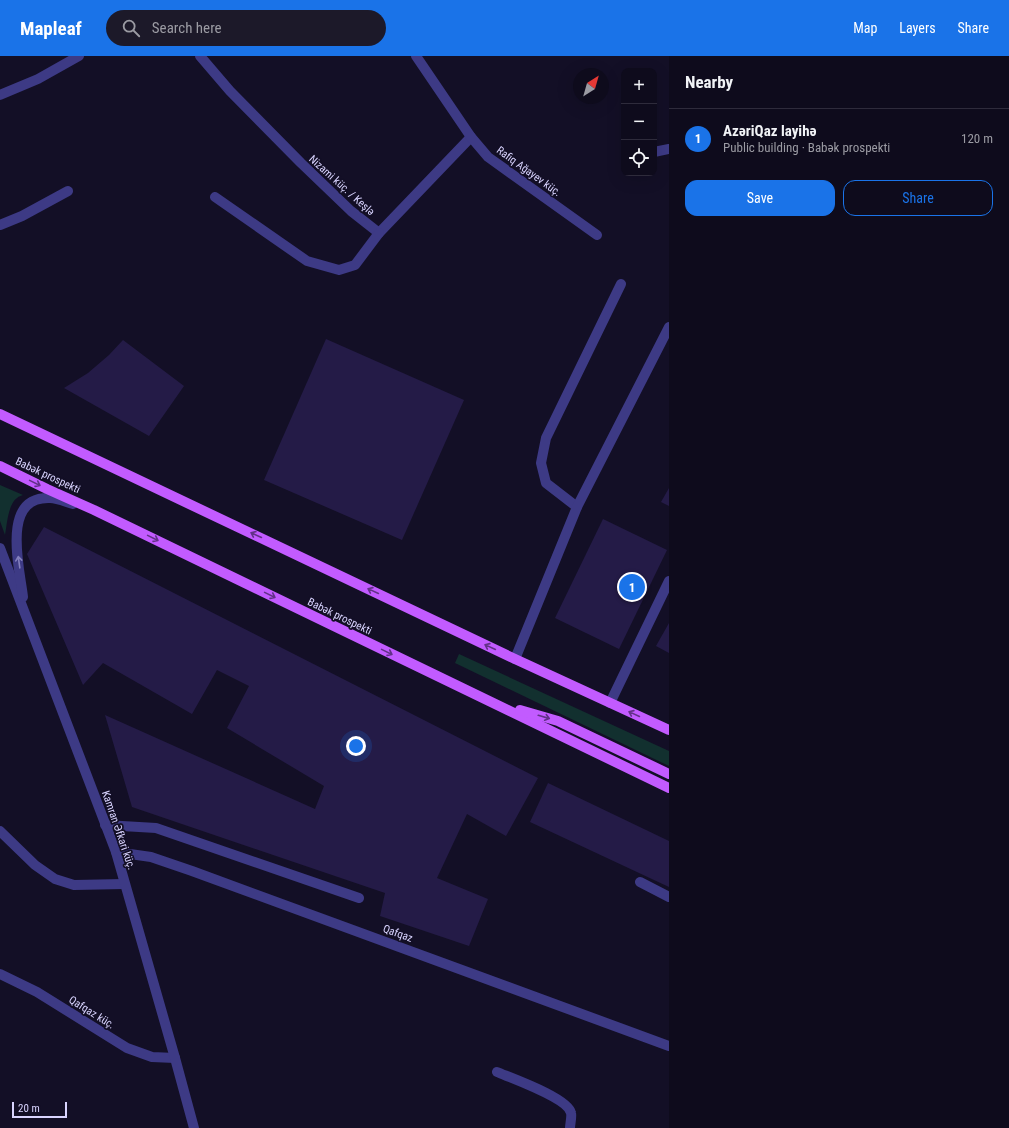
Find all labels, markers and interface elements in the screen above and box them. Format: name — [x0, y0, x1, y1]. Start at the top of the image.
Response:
search box — [106, 10, 386, 46]
text: Mapleaf — [20, 17, 82, 40]
icon: search — [120, 17, 142, 39]
text: Search here — [152, 19, 222, 37]
text: Map — [853, 20, 877, 36]
text: Layers — [899, 20, 936, 36]
text: Share — [958, 20, 989, 36]
north arrow — [573, 68, 609, 104]
map controls — [621, 68, 657, 176]
button: + — [621, 68, 657, 104]
text: Nearby — [685, 72, 733, 92]
button: − — [621, 104, 657, 140]
text: AzəriQaz layihə — [723, 122, 817, 140]
text: 1 — [695, 131, 701, 146]
text: 120 m — [961, 131, 993, 146]
button: locate — [621, 140, 657, 176]
text: Public building · Babək prospekti — [723, 140, 890, 155]
street label: Rafiq Ağayev küç. — [494, 144, 564, 199]
street label: Nizami küç. / Keşlə — [306, 152, 377, 218]
button: Save — [685, 180, 835, 216]
button: Share — [843, 180, 993, 216]
street label: Babək prospekti — [13, 455, 82, 496]
one-way arrow — [29, 480, 41, 487]
one-way arrow — [250, 531, 262, 539]
one-way arrow — [146, 535, 158, 542]
one-way arrow — [15, 556, 23, 569]
pin: 1 — [619, 572, 645, 602]
one-way arrow — [367, 587, 379, 594]
one-way arrow — [264, 592, 276, 599]
street label: Babək prospekti — [306, 595, 374, 638]
one-way arrow — [485, 643, 497, 650]
one-way arrow — [381, 649, 393, 656]
one-way arrow — [628, 710, 640, 717]
one-way arrow — [537, 714, 550, 721]
your location — [346, 736, 366, 756]
street label: Kamran Əfkari küç. — [99, 789, 138, 871]
street label: Qafqaz — [381, 922, 415, 945]
street label: Qafqaz küç. — [66, 993, 117, 1032]
scale bar — [12, 1100, 67, 1119]
text: 20 m — [18, 1102, 40, 1115]

